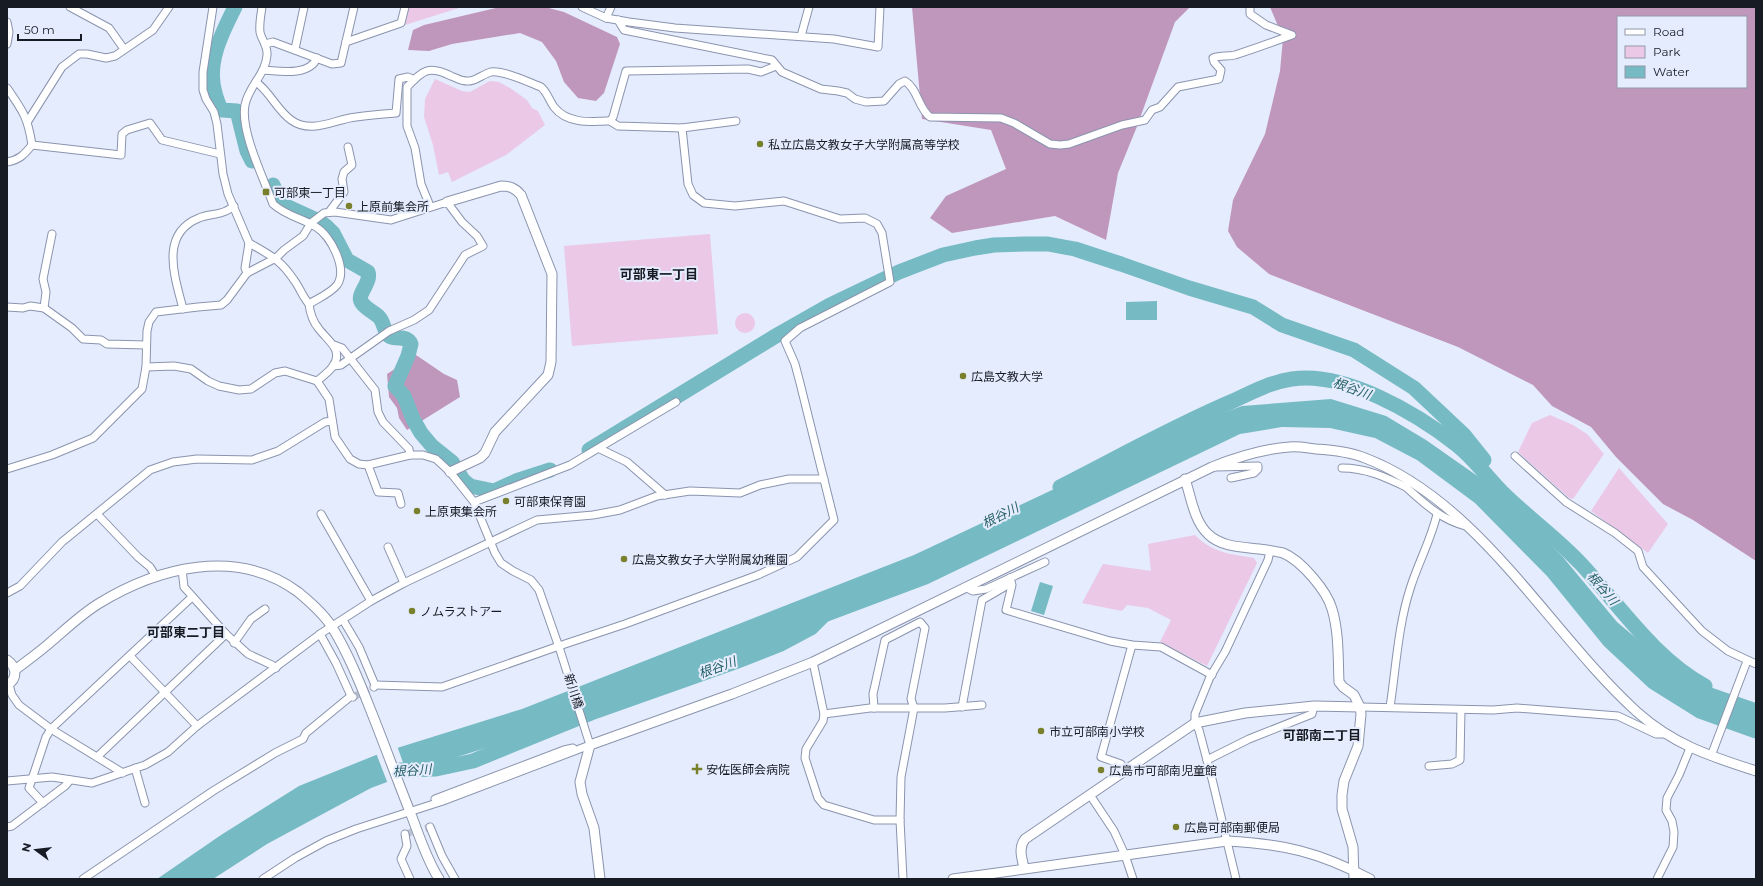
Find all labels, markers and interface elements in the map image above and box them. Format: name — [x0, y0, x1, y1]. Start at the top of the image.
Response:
scale bar — [18, 16, 81, 42]
legend — [1617, 16, 1747, 88]
text: 50 m — [24, 22, 55, 37]
text: Road — [1653, 24, 1684, 39]
text: Park — [1653, 44, 1681, 59]
text: Water — [1653, 64, 1690, 79]
place label: 私立広島文教女子大学附属高等学校 — [768, 137, 960, 152]
marker: 私立広島文教女子大学附属高等学校 — [755, 139, 765, 149]
place label: 可部東一丁目 — [274, 185, 346, 200]
marker: 可部東一丁目 — [261, 187, 271, 197]
place label: 上原前集会所 — [357, 199, 429, 214]
marker: 上原前集会所 — [344, 201, 354, 211]
district label: 可部東一丁目 — [620, 266, 698, 282]
place label: 広島文教大学 — [971, 369, 1043, 384]
marker: 広島文教大学 — [958, 371, 968, 381]
water label: 根谷川 — [1331, 374, 1375, 403]
place label: 可部東保育園 — [514, 494, 586, 509]
marker: 可部東保育園 — [501, 496, 511, 506]
water label: 根谷川 — [979, 498, 1023, 531]
place label: 上原東集会所 — [425, 504, 497, 519]
marker: 上原東集会所 — [412, 506, 422, 516]
place label: 広島文教女子大学附属幼稚園 — [632, 552, 788, 567]
marker: 広島文教女子大学附属幼稚園 — [619, 554, 629, 564]
water label: 根谷川 — [1584, 568, 1623, 609]
place label: ノムラストアー — [420, 604, 502, 619]
marker: ノムラストアー — [407, 606, 417, 616]
district label: 可部東二丁目 — [147, 624, 225, 640]
water label: 根谷川 — [696, 652, 740, 681]
street label: 新川橋 — [561, 672, 587, 710]
place label: 市立可部南小学校 — [1049, 724, 1145, 739]
marker: 市立可部南小学校 — [1036, 726, 1046, 736]
district label: 可部南二丁目 — [1283, 727, 1361, 743]
water label: 根谷川 — [392, 761, 434, 779]
place label: 安佐医師会病院 — [706, 762, 790, 777]
marker: 安佐医師会病院 — [691, 763, 703, 775]
place label: 広島市可部南児童館 — [1109, 763, 1217, 778]
marker: 広島市可部南児童館 — [1096, 765, 1106, 775]
place label: 広島可部南郵便局 — [1184, 820, 1280, 835]
marker: 広島可部南郵便局 — [1171, 822, 1181, 832]
north arrow — [16, 830, 56, 870]
text: N — [18, 841, 34, 854]

